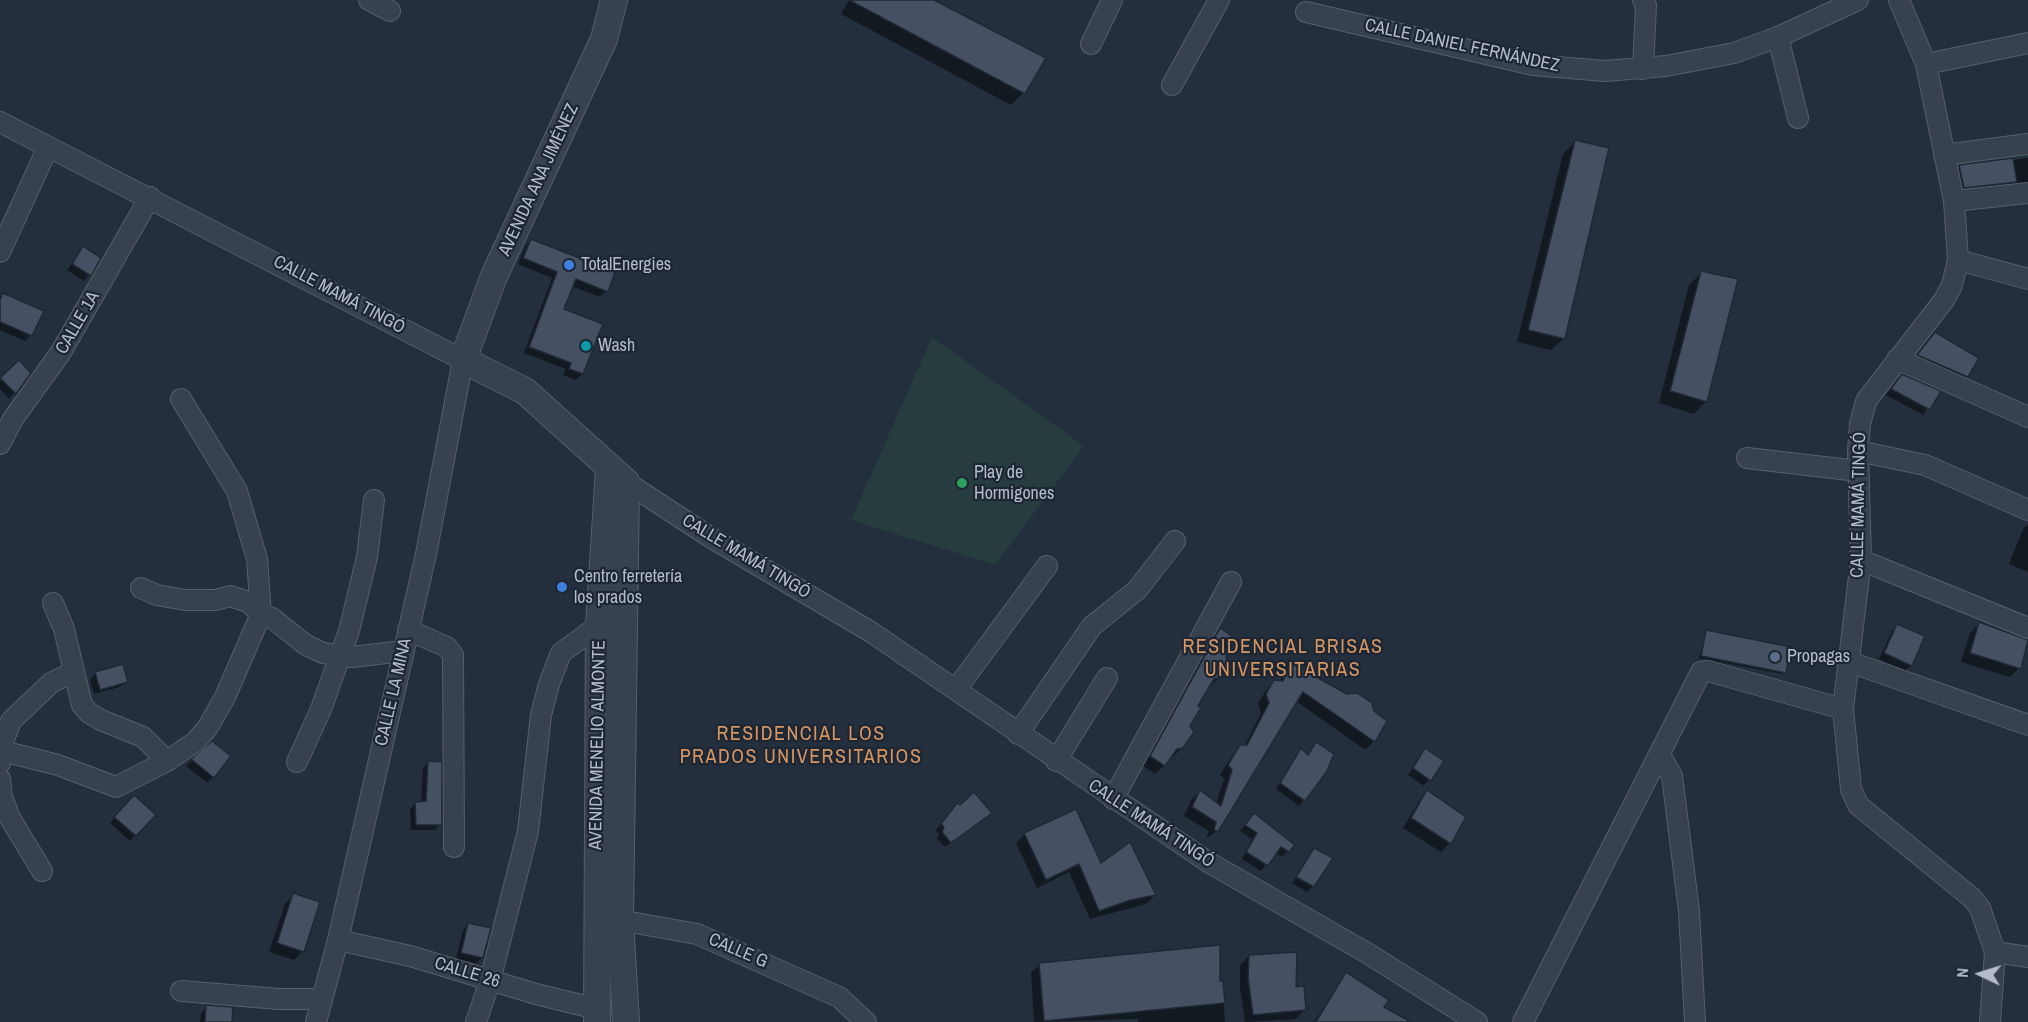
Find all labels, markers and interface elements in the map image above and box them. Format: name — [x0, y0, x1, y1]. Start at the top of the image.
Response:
street label: CALLE DANIEL FERNÁNDEZ — [1363, 15, 1561, 77]
street label: AVENIDA ANA JIMÉNEZ — [494, 100, 584, 260]
street label: CALLE MAMÁ TINGÓ — [269, 251, 409, 339]
place label: TotalEnergies — [581, 254, 671, 276]
marker: TotalEnergies — [562, 258, 576, 272]
street label: CALLE 1A — [51, 288, 105, 358]
place label: Wash — [598, 335, 635, 357]
marker: Wash — [579, 339, 593, 353]
street label: CALLE MAMÁ TINGÓ — [1847, 432, 1871, 578]
place label: Play de Hormigones — [974, 462, 1054, 504]
marker: Play de Hormigones — [955, 476, 969, 490]
street label: CALLE MAMÁ TINGÓ — [678, 510, 814, 604]
place label: Centro ferretería los prados — [574, 566, 682, 608]
marker: Centro ferretería los prados — [555, 580, 569, 594]
street label: CALLE LA MINA — [371, 636, 417, 748]
district label: RESIDENCIAL BRISAS UNIVERSITARIAS — [1182, 636, 1384, 683]
street label: AVENIDA MENELIO ALMONTE — [585, 640, 611, 850]
place label: Propagas — [1787, 646, 1850, 668]
marker: Propagas — [1768, 650, 1782, 664]
district label: RESIDENCIAL LOS PRADOS UNIVERSITARIOS — [680, 723, 922, 770]
street label: CALLE MAMÁ TINGÓ — [1084, 775, 1218, 873]
street label: CALLE G — [705, 929, 771, 973]
north arrow — [1950, 944, 2010, 1004]
street label: CALLE 26 — [432, 953, 502, 993]
text: N — [1951, 967, 1973, 978]

